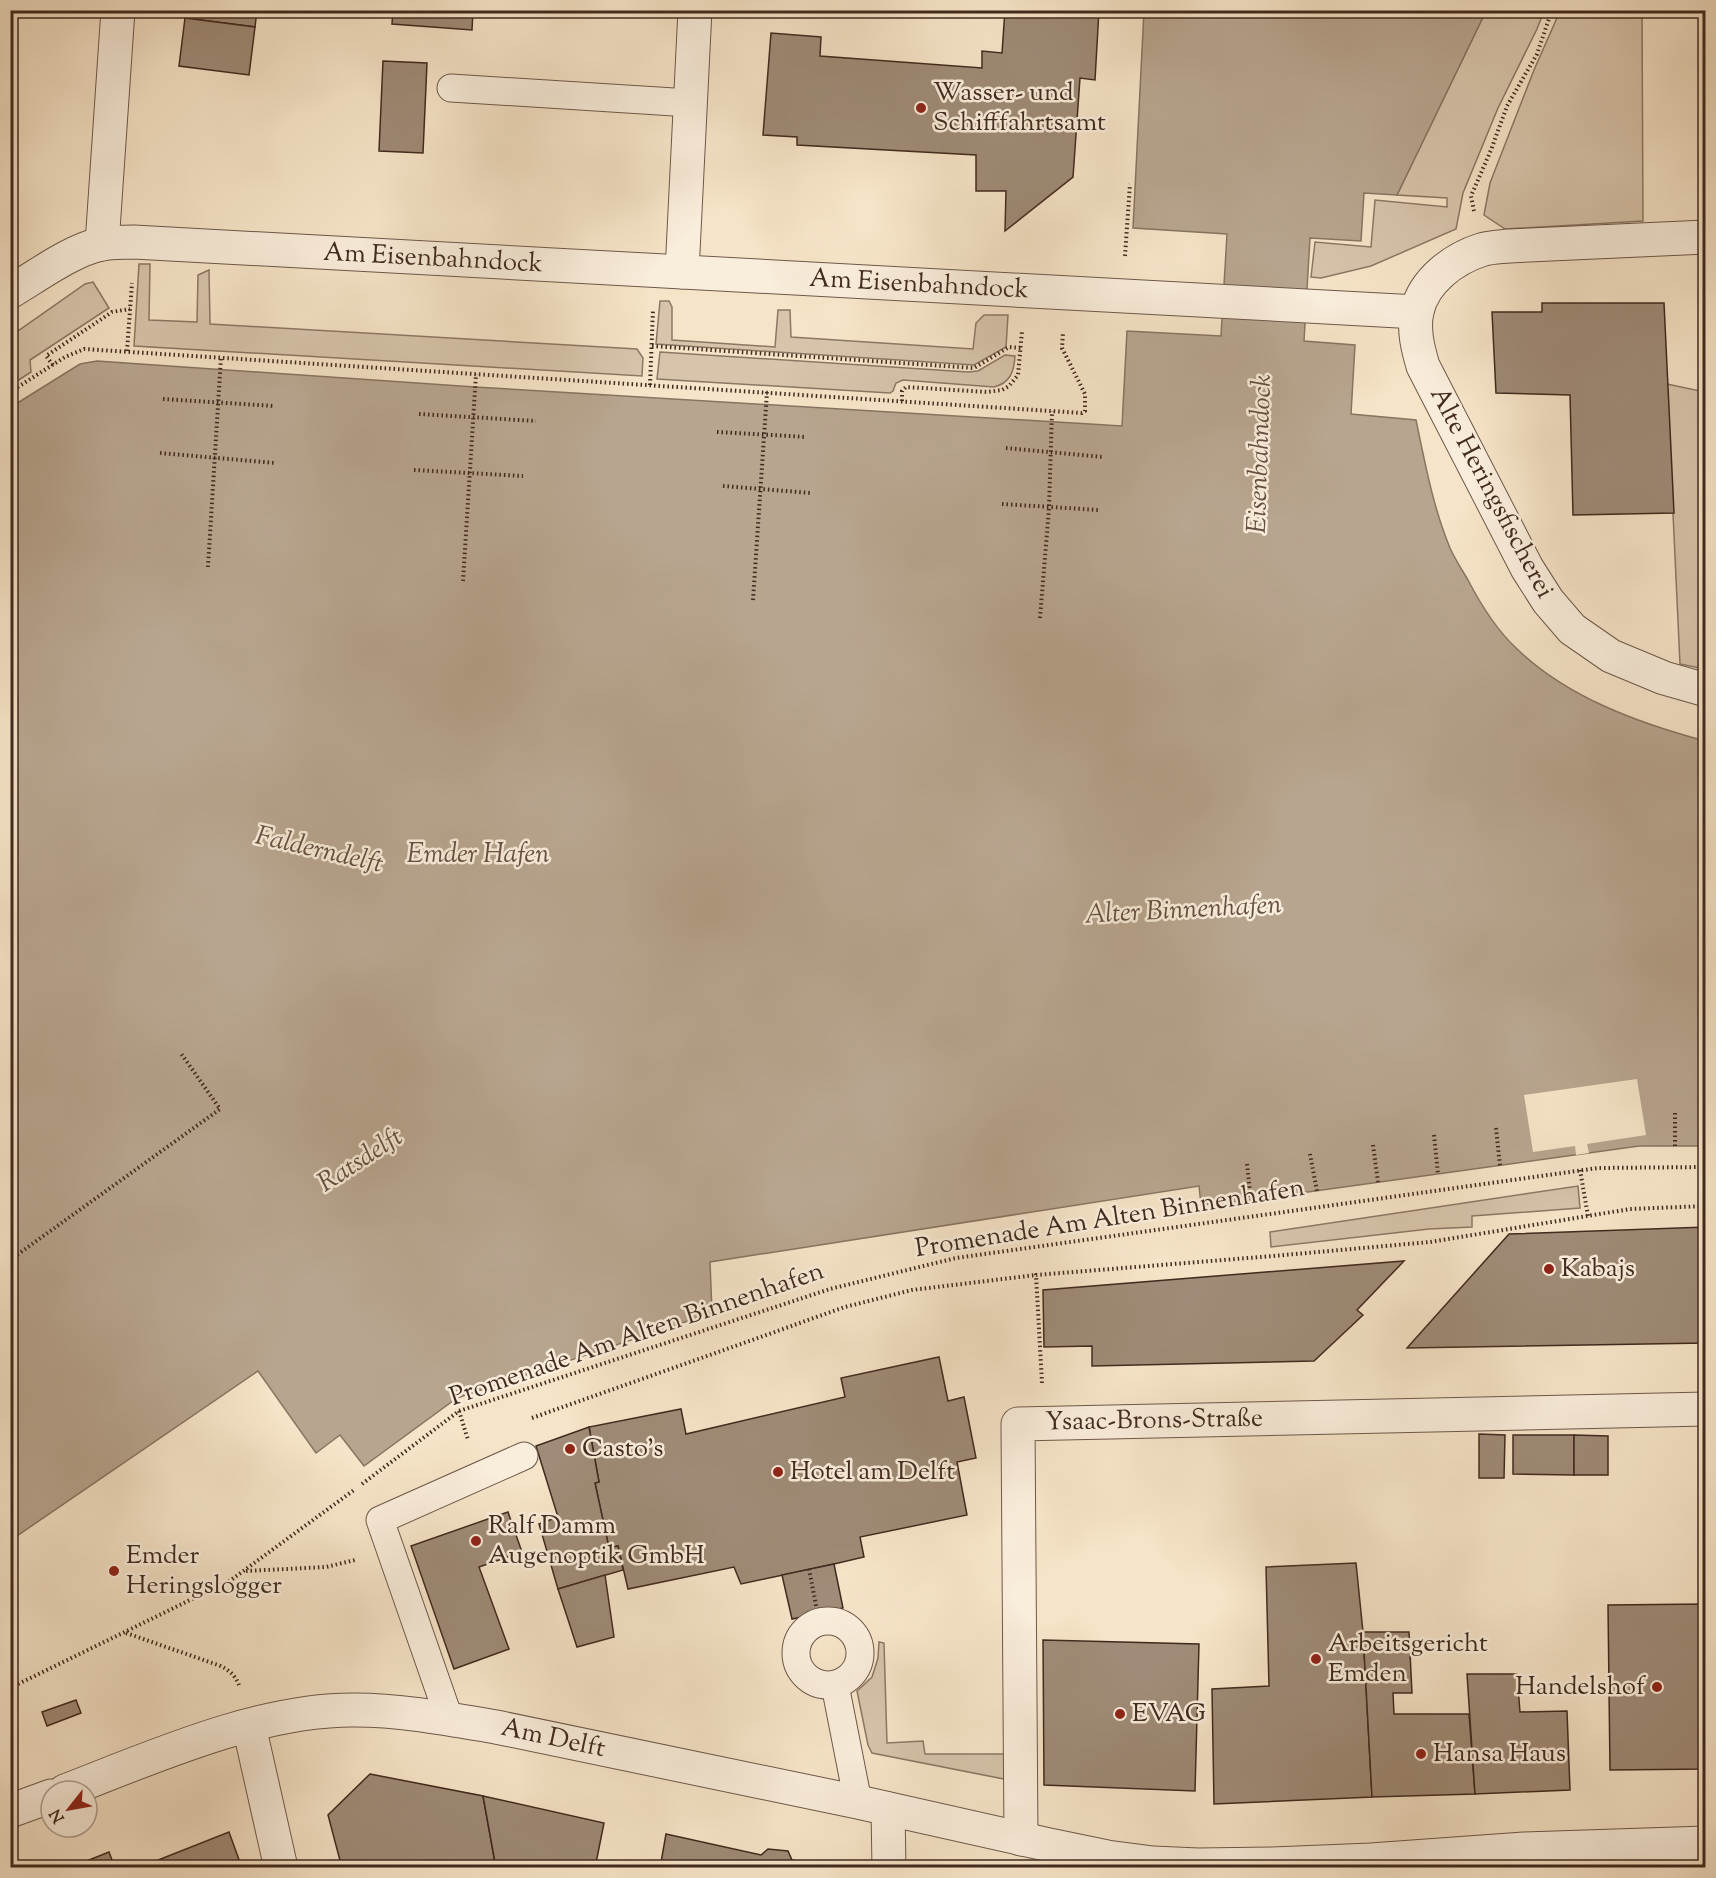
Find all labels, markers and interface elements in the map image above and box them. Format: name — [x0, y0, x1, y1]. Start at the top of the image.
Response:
place label: Wasser- und Schifffahrtsamt — [933, 75, 1106, 142]
marker: Wasser- und Schifffahrtsamt — [914, 101, 928, 115]
street label: Am Eisenbahndock — [322, 235, 544, 283]
street label: Am Eisenbahndock — [808, 261, 1030, 309]
water label: Eisenbahndock — [1239, 374, 1283, 534]
street label: Alte Heringsfischerei — [1420, 381, 1562, 605]
water label: Falderndelft — [251, 817, 387, 885]
water label: Emder Hafen — [407, 836, 549, 875]
water label: Alter Binnenhafen — [1083, 886, 1283, 936]
water label: Ratsdelft — [311, 1119, 411, 1203]
street label: Promenade Am Alten Binnenhafen — [913, 1170, 1307, 1268]
place label: Kabajs — [1561, 1251, 1635, 1288]
street label: Promenade Am Alten Binnenhafen — [445, 1253, 829, 1417]
marker: Kabajs — [1542, 1262, 1556, 1276]
street label: Ysaac-Brons-Straße — [1045, 1401, 1263, 1441]
place label: Casto's — [582, 1431, 663, 1468]
marker: Casto's — [563, 1442, 577, 1456]
place label: Hotel am Delft — [790, 1454, 955, 1491]
marker: Hotel am Delft — [771, 1465, 785, 1479]
place label: Ralf Damm Augenoptik GmbH — [488, 1508, 705, 1575]
marker: Ralf Damm Augenoptik GmbH — [469, 1534, 483, 1548]
place label: Emder Heringslogger — [126, 1538, 282, 1605]
marker: Emder Heringslogger — [107, 1564, 121, 1578]
place label: Arbeitsgericht Emden — [1328, 1626, 1488, 1693]
marker: Arbeitsgericht Emden — [1309, 1652, 1323, 1666]
place label: Handelshof — [1515, 1669, 1646, 1706]
marker: Handelshof — [1650, 1680, 1664, 1694]
place label: EVAG — [1132, 1696, 1206, 1733]
marker: EVAG — [1113, 1707, 1127, 1721]
street label: Am Delft — [497, 1710, 609, 1768]
place label: Hansa Haus — [1433, 1736, 1566, 1773]
marker: Hansa Haus — [1414, 1747, 1428, 1761]
north arrow — [39, 1779, 99, 1839]
text: N — [45, 1804, 71, 1827]

